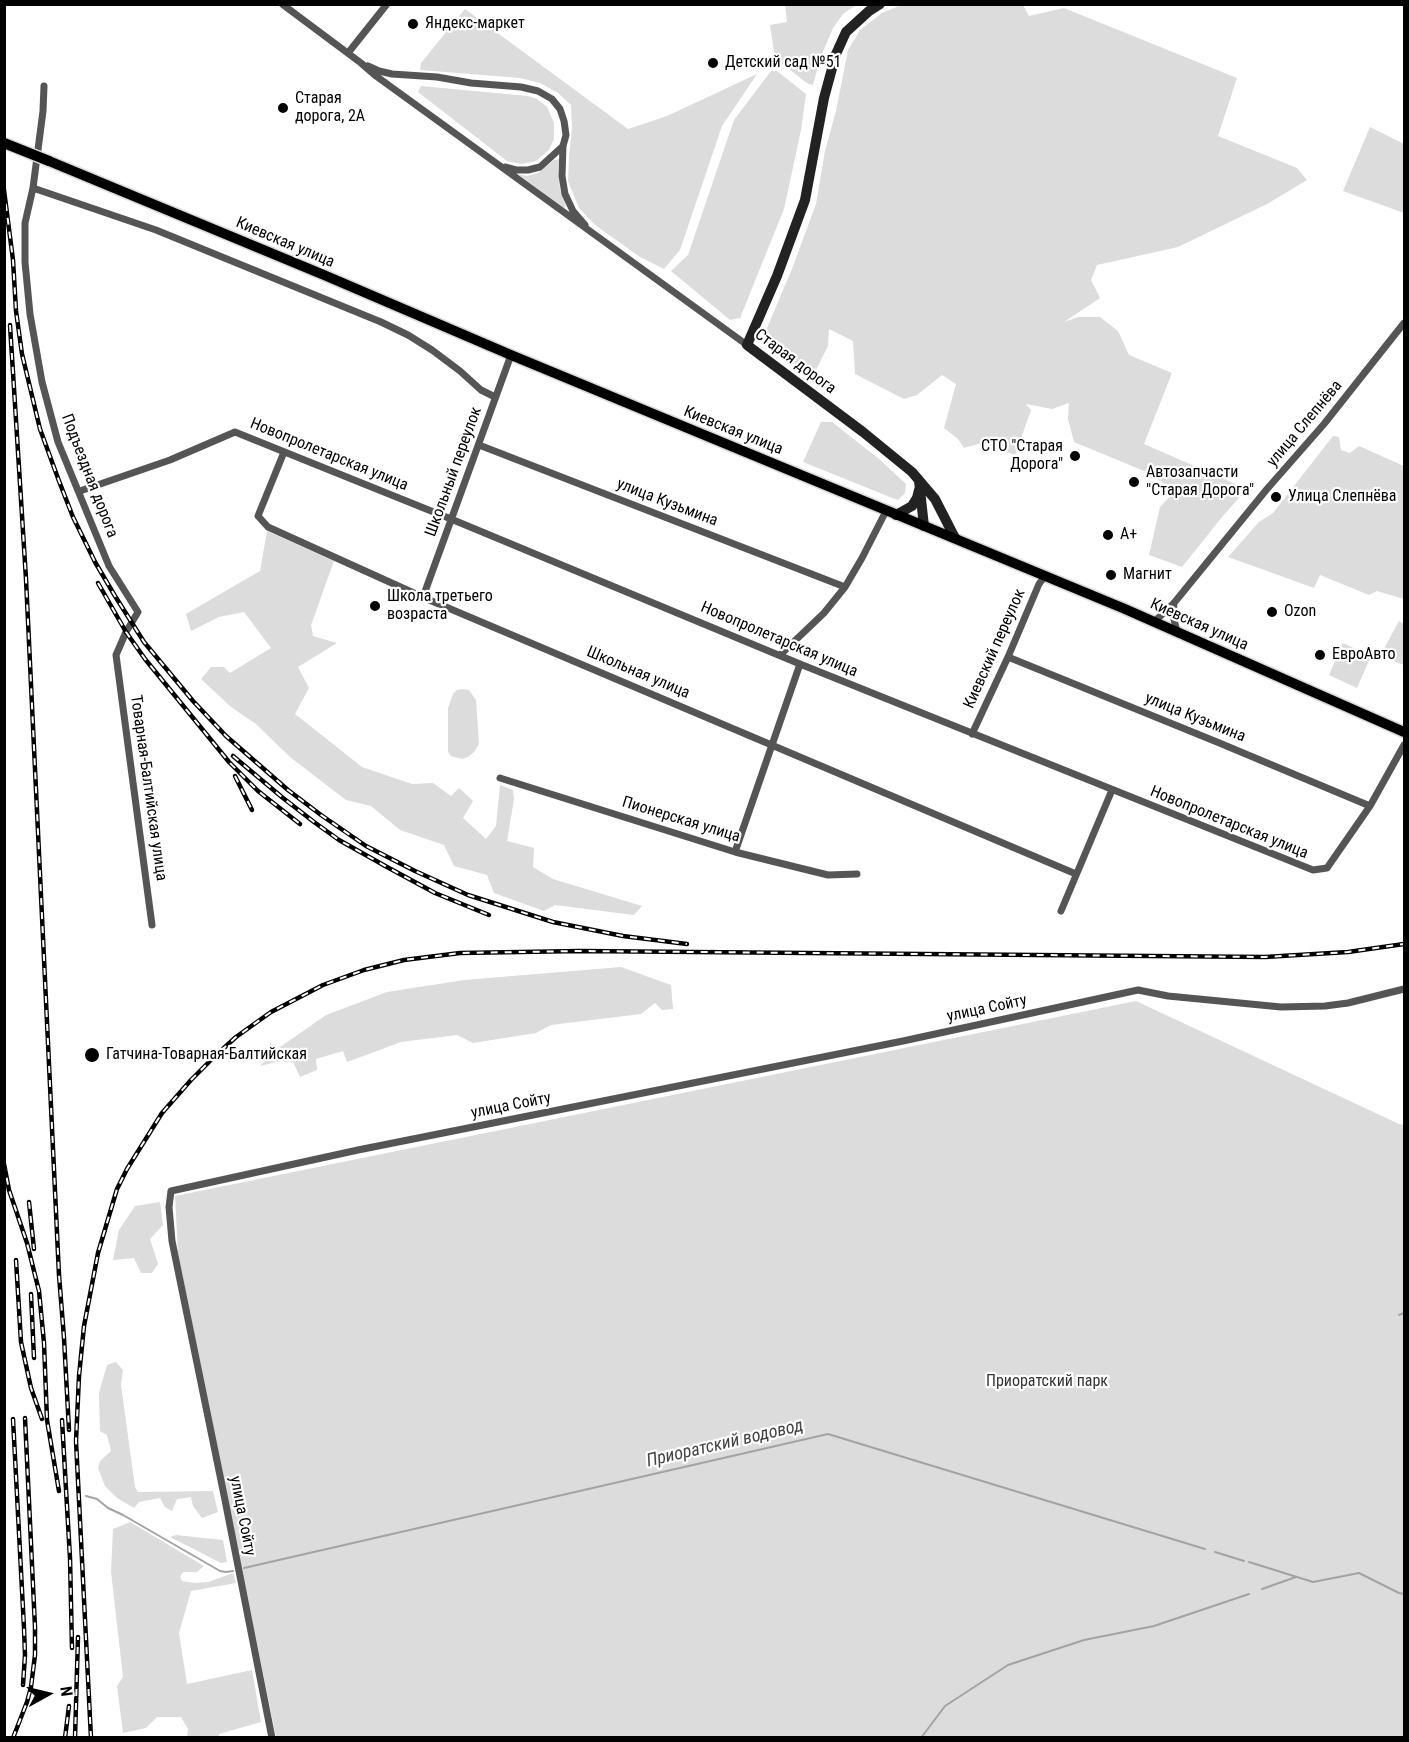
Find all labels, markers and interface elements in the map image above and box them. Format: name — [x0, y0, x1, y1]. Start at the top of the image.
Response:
place label: Яндекс-маркет — [425, 14, 525, 34]
marker: Яндекс-маркет — [406, 17, 420, 31]
place label: Детский сад №51 — [725, 53, 841, 73]
marker: Детский сад №51 — [706, 56, 720, 70]
place label: Старая дорога, 2А — [295, 89, 365, 127]
marker: Старая дорога, 2А — [276, 101, 290, 115]
street label: Киевская улица — [233, 214, 337, 272]
street label: Старая дорога — [751, 325, 839, 399]
street label: улица Слепнёва — [1263, 377, 1347, 471]
street label: Киевская улица — [681, 402, 785, 460]
street label: Школьный переулок — [422, 405, 486, 539]
street label: Подъездная дорога — [57, 411, 121, 541]
street label: Новопролетарская улица — [247, 415, 411, 495]
place label: СТО "Старая Дорога" — [981, 437, 1063, 475]
marker: СТО "Старая Дорога" — [1068, 449, 1082, 463]
place label: Автозапчасти "Старая Дорога" — [1146, 463, 1254, 501]
street label: улица Кузьмина — [614, 475, 720, 531]
marker: Автозапчасти "Старая Дорога" — [1127, 475, 1141, 489]
place label: Улица Слепнёва — [1288, 487, 1397, 507]
marker: Улица Слепнёва — [1269, 490, 1283, 504]
place label: А+ — [1120, 525, 1137, 545]
marker: А+ — [1101, 528, 1115, 542]
place label: Магнит — [1123, 565, 1172, 585]
marker: Магнит — [1104, 568, 1118, 582]
street label: Киевский переулок — [960, 586, 1030, 712]
place label: Школа третьего возраста — [387, 587, 493, 625]
street label: Киевская улица — [1147, 595, 1251, 655]
street label: Новопролетарская улица — [698, 598, 860, 682]
marker: Школа третьего возраста — [368, 599, 382, 613]
place label: Ozon — [1284, 602, 1316, 622]
marker: Ozon — [1265, 605, 1279, 619]
street label: Школьная улица — [584, 643, 692, 703]
place label: ЕвроАвто — [1332, 645, 1396, 665]
marker: ЕвроАвто — [1313, 648, 1327, 662]
street label: улица Кузьмина — [1142, 689, 1248, 747]
street label: Товарная-Балтийская улица — [125, 694, 171, 882]
street label: Новопролетарская улица — [1147, 783, 1311, 863]
street label: Пионерская улица — [620, 793, 742, 847]
street label: улица Сойту — [945, 991, 1029, 1027]
place label: Гатчина-Товарная-Балтийская — [106, 1045, 307, 1065]
marker: Гатчина-Товарная-Балтийская — [83, 1046, 101, 1064]
street label: улица Сойту — [469, 1089, 553, 1123]
park label: Приоратский парк — [986, 1372, 1108, 1392]
water label: Приоратский водовод — [644, 1415, 806, 1473]
street label: улица Сойту — [225, 1474, 259, 1558]
north arrow — [18, 1664, 78, 1724]
text: N — [56, 1685, 76, 1698]

